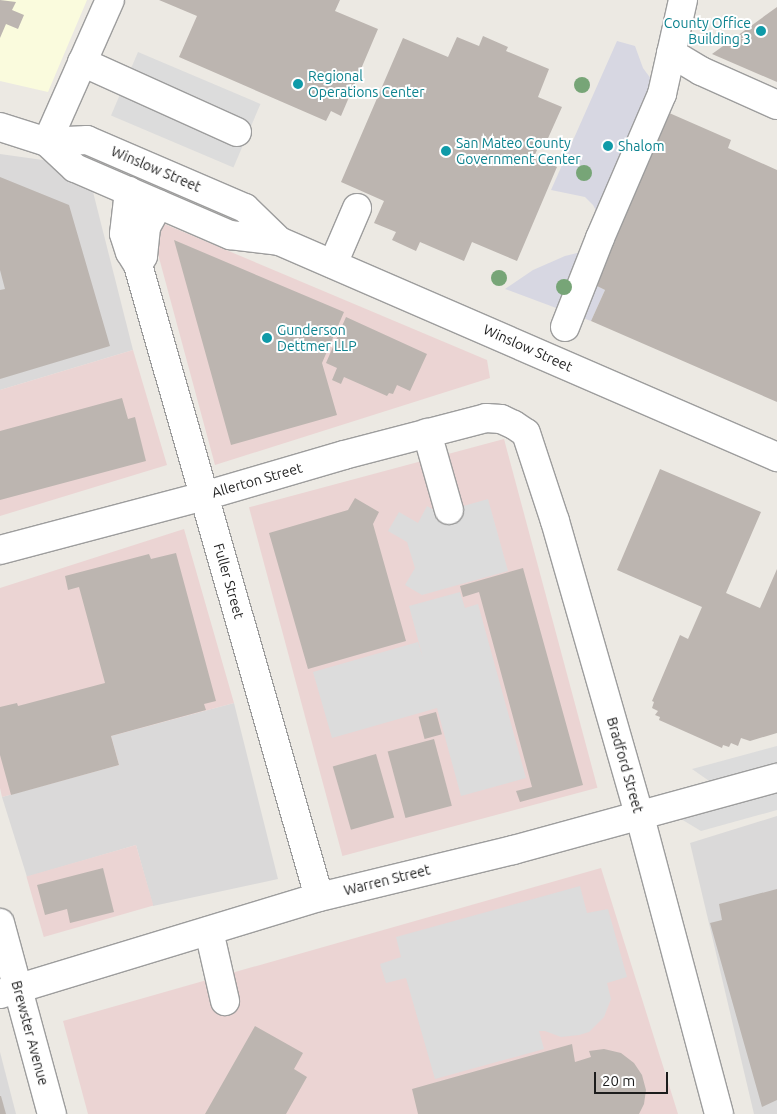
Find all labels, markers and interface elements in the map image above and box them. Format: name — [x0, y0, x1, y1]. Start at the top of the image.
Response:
place label: County Office Building 3 — [664, 15, 751, 48]
marker: County Office Building 3 — [755, 25, 767, 37]
place label: Regional Operations Center — [308, 68, 424, 100]
marker: Regional Operations Center — [292, 78, 304, 90]
place label: San Mateo County Government Center — [456, 135, 581, 168]
place label: Shalom — [618, 138, 664, 154]
marker: Shalom — [602, 140, 614, 152]
street label: Winslow Street — [109, 143, 203, 195]
marker: San Mateo County Government Center — [440, 145, 452, 157]
street label: Winslow Street — [481, 321, 575, 375]
place label: Gunderson Dettmer LLP — [277, 322, 357, 354]
marker: Gunderson Dettmer LLP — [261, 332, 273, 344]
street label: Allerton Street — [210, 459, 304, 501]
street label: Fuller Street — [210, 541, 248, 621]
street label: Bradford Street — [603, 715, 647, 815]
street label: Warren Street — [342, 861, 432, 899]
street label: Brewster Avenue — [8, 979, 52, 1087]
scale bar — [597, 1062, 671, 1094]
text: 20 m — [602, 1072, 635, 1089]

